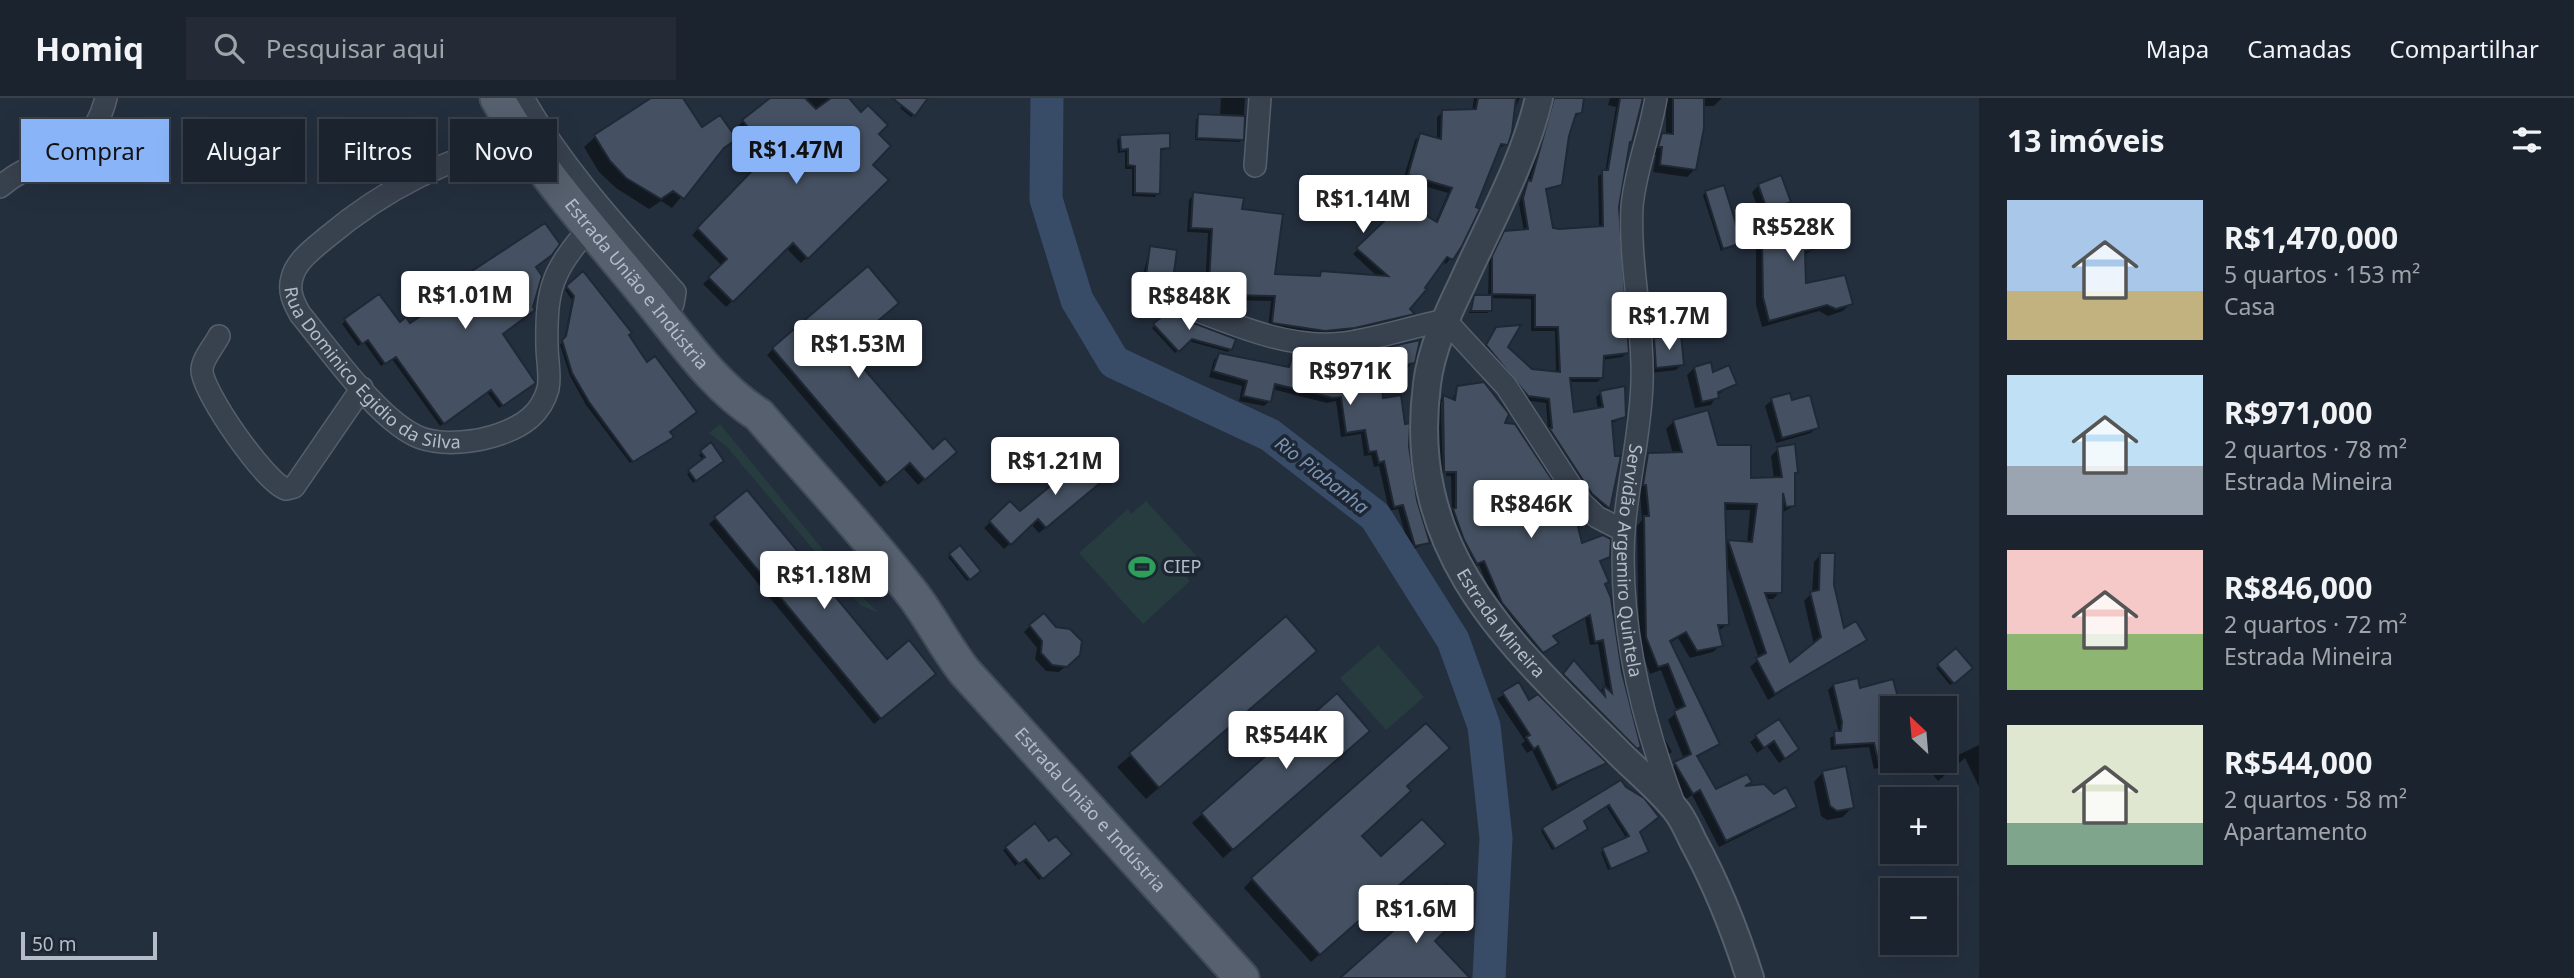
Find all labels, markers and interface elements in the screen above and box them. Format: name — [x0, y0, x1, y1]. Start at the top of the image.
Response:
search box — [186, 17, 676, 80]
text: Homiq — [35, 26, 144, 71]
icon: search — [210, 29, 248, 67]
text: Pesquisar aqui — [266, 30, 445, 66]
text: Mapa — [2146, 32, 2209, 65]
text: Camadas — [2247, 32, 2351, 65]
text: Compartilhar — [2389, 32, 2539, 65]
chip: Comprar — [21, 119, 169, 182]
chip: Alugar — [183, 119, 305, 182]
chip: Filtros — [319, 119, 436, 182]
chip: Novo — [450, 119, 557, 182]
text: 13 imóveis — [2007, 120, 2165, 161]
icon: filters — [2508, 121, 2546, 159]
pin: R$1.47M — [731, 126, 861, 186]
text: R$1.47M — [748, 133, 844, 165]
pin: R$1.14M — [1298, 176, 1428, 235]
text: R$1.14M — [1315, 182, 1411, 214]
street label: Estrada União e Indústria — [560, 193, 714, 374]
pin: R$528K — [1736, 204, 1850, 263]
text: R$528K — [1752, 210, 1834, 242]
text: R$1,470,000 — [2224, 217, 2398, 258]
icon: home — [2063, 228, 2147, 312]
text: 5 quartos · 153 m² — [2224, 258, 2420, 290]
pin: R$1.01M — [400, 272, 530, 331]
pin: R$848K — [1132, 272, 1246, 332]
text: R$1.01M — [417, 278, 513, 310]
text: R$848K — [1148, 279, 1230, 311]
street label: Rua Dominico Egidio da Silva — [279, 285, 461, 453]
text: Casa — [2224, 290, 2275, 322]
pin: R$1.7M — [1612, 292, 1726, 352]
text: R$1.7M — [1628, 299, 1710, 331]
pin: R$1.53M — [793, 320, 923, 380]
text: R$1.53M — [810, 327, 906, 359]
pin: R$971K — [1293, 348, 1407, 407]
text: R$971K — [1309, 354, 1391, 386]
text: R$971,000 — [2224, 392, 2372, 433]
icon: home — [2063, 403, 2147, 487]
water label: Rio Piabanha — [1270, 430, 1374, 520]
text: 2 quartos · 78 m² — [2224, 433, 2407, 465]
pin: R$1.21M — [990, 438, 1120, 497]
street label: Servidão Argemiro Quintela — [1612, 442, 1649, 679]
text: R$1.21M — [1007, 444, 1103, 476]
text: Estrada Mineira — [2224, 465, 2393, 497]
pin: R$846K — [1474, 480, 1588, 540]
text: R$846K — [1490, 487, 1572, 519]
pin: R$1.18M — [759, 552, 889, 611]
sports icon: CIEP — [1127, 552, 1157, 582]
place label: CIEP — [1163, 554, 1201, 578]
text: R$1.18M — [776, 558, 872, 590]
street label: Estrada Mineira — [1452, 564, 1551, 682]
text: R$846,000 — [2224, 567, 2372, 608]
icon: home — [2063, 578, 2147, 662]
text: 2 quartos · 72 m² — [2224, 608, 2407, 640]
text: Estrada Mineira — [2224, 640, 2393, 672]
north arrow — [1880, 696, 1956, 774]
map controls — [1880, 696, 1957, 955]
pin: R$544K — [1229, 712, 1343, 771]
text: R$544K — [1245, 718, 1327, 750]
street label: Estrada União e Indústria — [1010, 722, 1172, 897]
text: R$544,000 — [2224, 742, 2372, 783]
icon: home — [2063, 753, 2147, 837]
text: 2 quartos · 58 m² — [2224, 783, 2407, 815]
button: + — [1880, 787, 1957, 864]
text: Apartamento — [2224, 815, 2367, 847]
button: − — [1880, 878, 1957, 955]
pin: R$1.6M — [1359, 886, 1473, 945]
text: R$1.6M — [1375, 892, 1457, 924]
scale bar — [21, 929, 158, 961]
text: 50 m — [32, 931, 76, 957]

